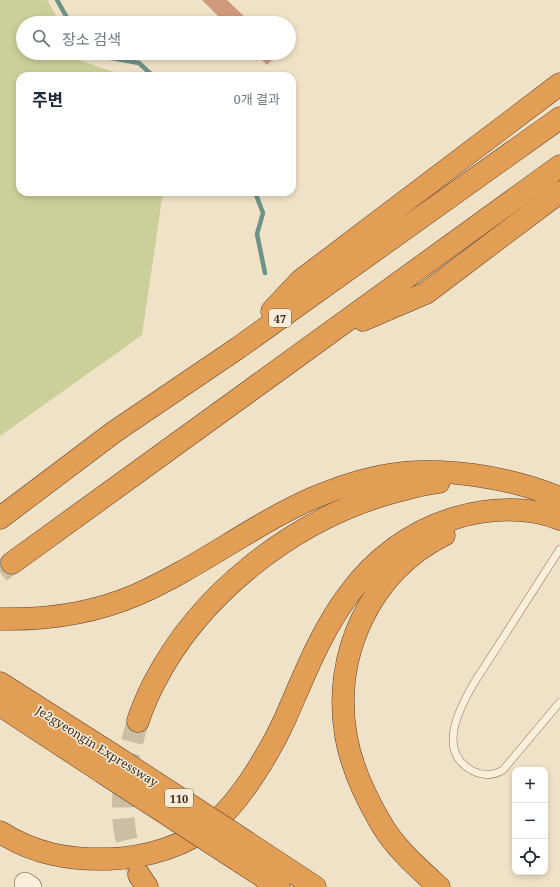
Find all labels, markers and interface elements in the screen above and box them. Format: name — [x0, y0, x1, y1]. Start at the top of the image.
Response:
search box — [16, 16, 296, 60]
icon: search — [30, 27, 52, 49]
text: 장소 검색 — [62, 29, 121, 49]
text: 주변 — [32, 88, 63, 111]
text: 0개 결과 — [233, 90, 280, 108]
road number: 47 — [269, 309, 291, 327]
street label: Je2gyeongin Expressway — [32, 701, 162, 791]
map controls — [512, 767, 548, 875]
button: + — [512, 767, 548, 803]
road number: 110 — [165, 789, 193, 807]
button: − — [512, 803, 548, 839]
button: locate — [512, 839, 548, 875]

